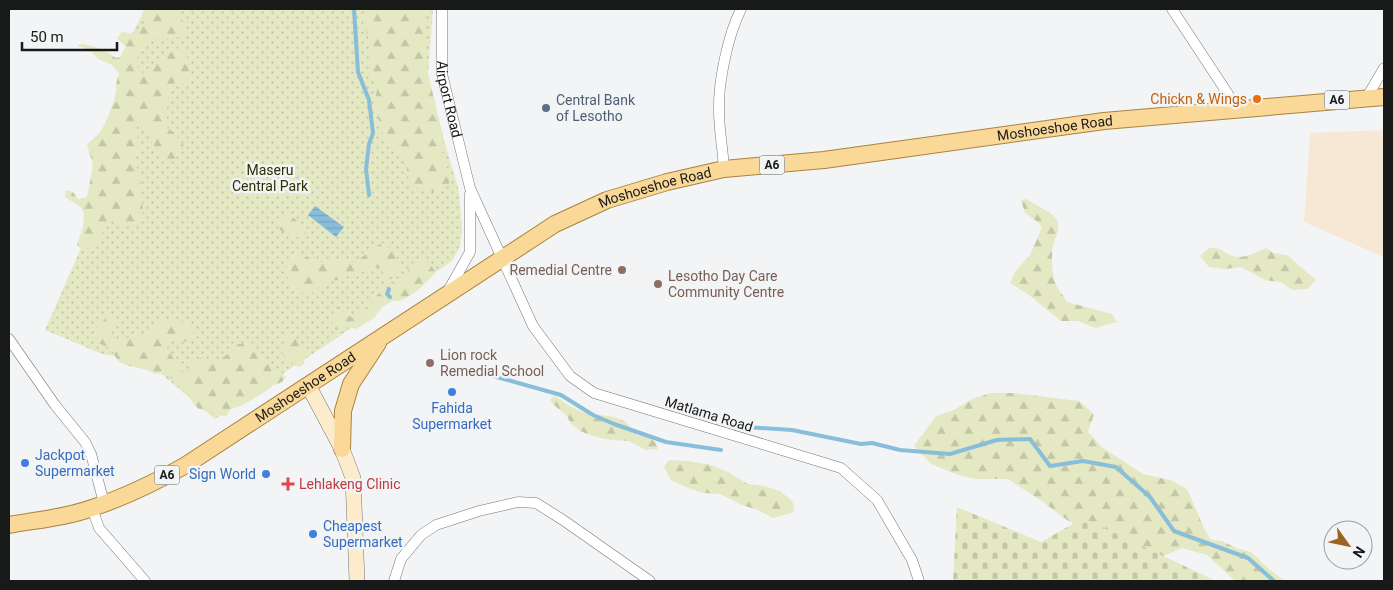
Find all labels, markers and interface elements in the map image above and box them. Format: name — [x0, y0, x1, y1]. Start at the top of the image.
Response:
scale bar — [22, 20, 118, 52]
text: 50 m — [30, 28, 64, 46]
street label: Airport Road — [434, 61, 465, 139]
road number: A6 — [1324, 90, 1350, 110]
place label: Chickn & Wings — [1150, 91, 1247, 107]
place label: Central Bank of Lesotho — [556, 92, 636, 124]
marker: Chickn & Wings — [1251, 93, 1263, 105]
marker: Central Bank of Lesotho — [540, 102, 552, 114]
street label: Moshoeshoe Road — [996, 112, 1113, 144]
road number: A6 — [760, 156, 784, 174]
park label: Maseru Central Park — [232, 162, 309, 194]
street label: Moshoeshoe Road — [596, 164, 713, 211]
place label: Remedial Centre — [510, 262, 612, 278]
marker: Remedial Centre — [616, 264, 628, 276]
place label: Lesotho Day Care Community Centre — [668, 268, 784, 300]
marker: Lesotho Day Care Community Centre — [652, 278, 664, 290]
place label: Lion rock Remedial School — [440, 347, 544, 379]
street label: Moshoeshoe Road — [252, 348, 359, 426]
marker: Lion rock Remedial School — [424, 357, 436, 369]
marker: Fahida Supermarket — [446, 386, 458, 398]
street label: Matlama Road — [663, 393, 755, 435]
place label: Fahida Supermarket — [412, 400, 492, 432]
place label: Jackpot Supermarket — [35, 447, 115, 479]
marker: Jackpot Supermarket — [19, 457, 31, 469]
road number: A6 — [154, 466, 180, 484]
place label: Sign World — [189, 466, 256, 482]
marker: Sign World — [260, 468, 272, 480]
place label: Lehlakeng Clinic — [299, 476, 401, 492]
marker: Lehlakeng Clinic — [281, 477, 295, 491]
place label: Cheapest Supermarket — [323, 518, 403, 550]
north arrow — [1323, 520, 1373, 570]
marker: Cheapest Supermarket — [307, 528, 319, 540]
text: N — [1349, 544, 1368, 561]

